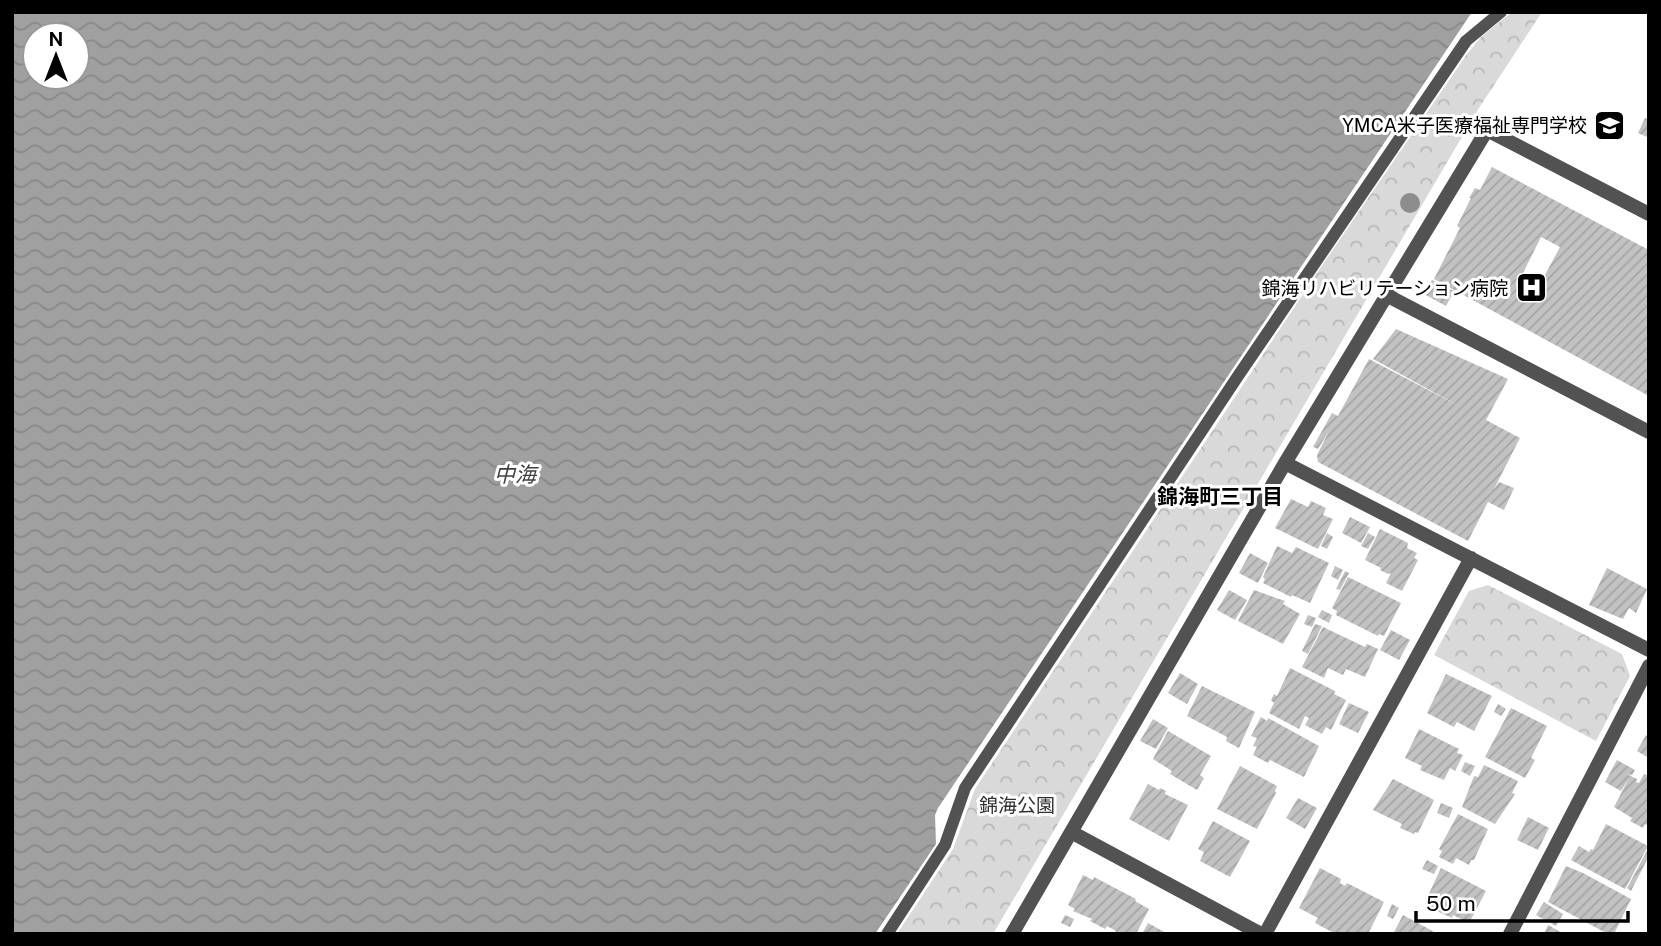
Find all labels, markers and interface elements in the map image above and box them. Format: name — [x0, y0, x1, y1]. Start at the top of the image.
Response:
north arrow — [21, 21, 91, 91]
text: N — [49, 28, 63, 50]
school or university icon: YMCA米子医療福祉専門学校 — [1593, 108, 1627, 142]
place label: YMCA米子医療福祉専門学校 — [1342, 114, 1587, 136]
hospital icon: 錦海リハビリテーション病院 — [1514, 271, 1548, 305]
place label: 錦海リハビリテーション病院 — [1261, 277, 1508, 299]
water label: 中海 — [494, 462, 539, 487]
district label: 錦海町三丁目 — [1157, 484, 1283, 509]
park label: 錦海公園 — [979, 794, 1055, 816]
scale bar — [1416, 880, 1628, 924]
text: 50 m — [1426, 891, 1476, 916]

